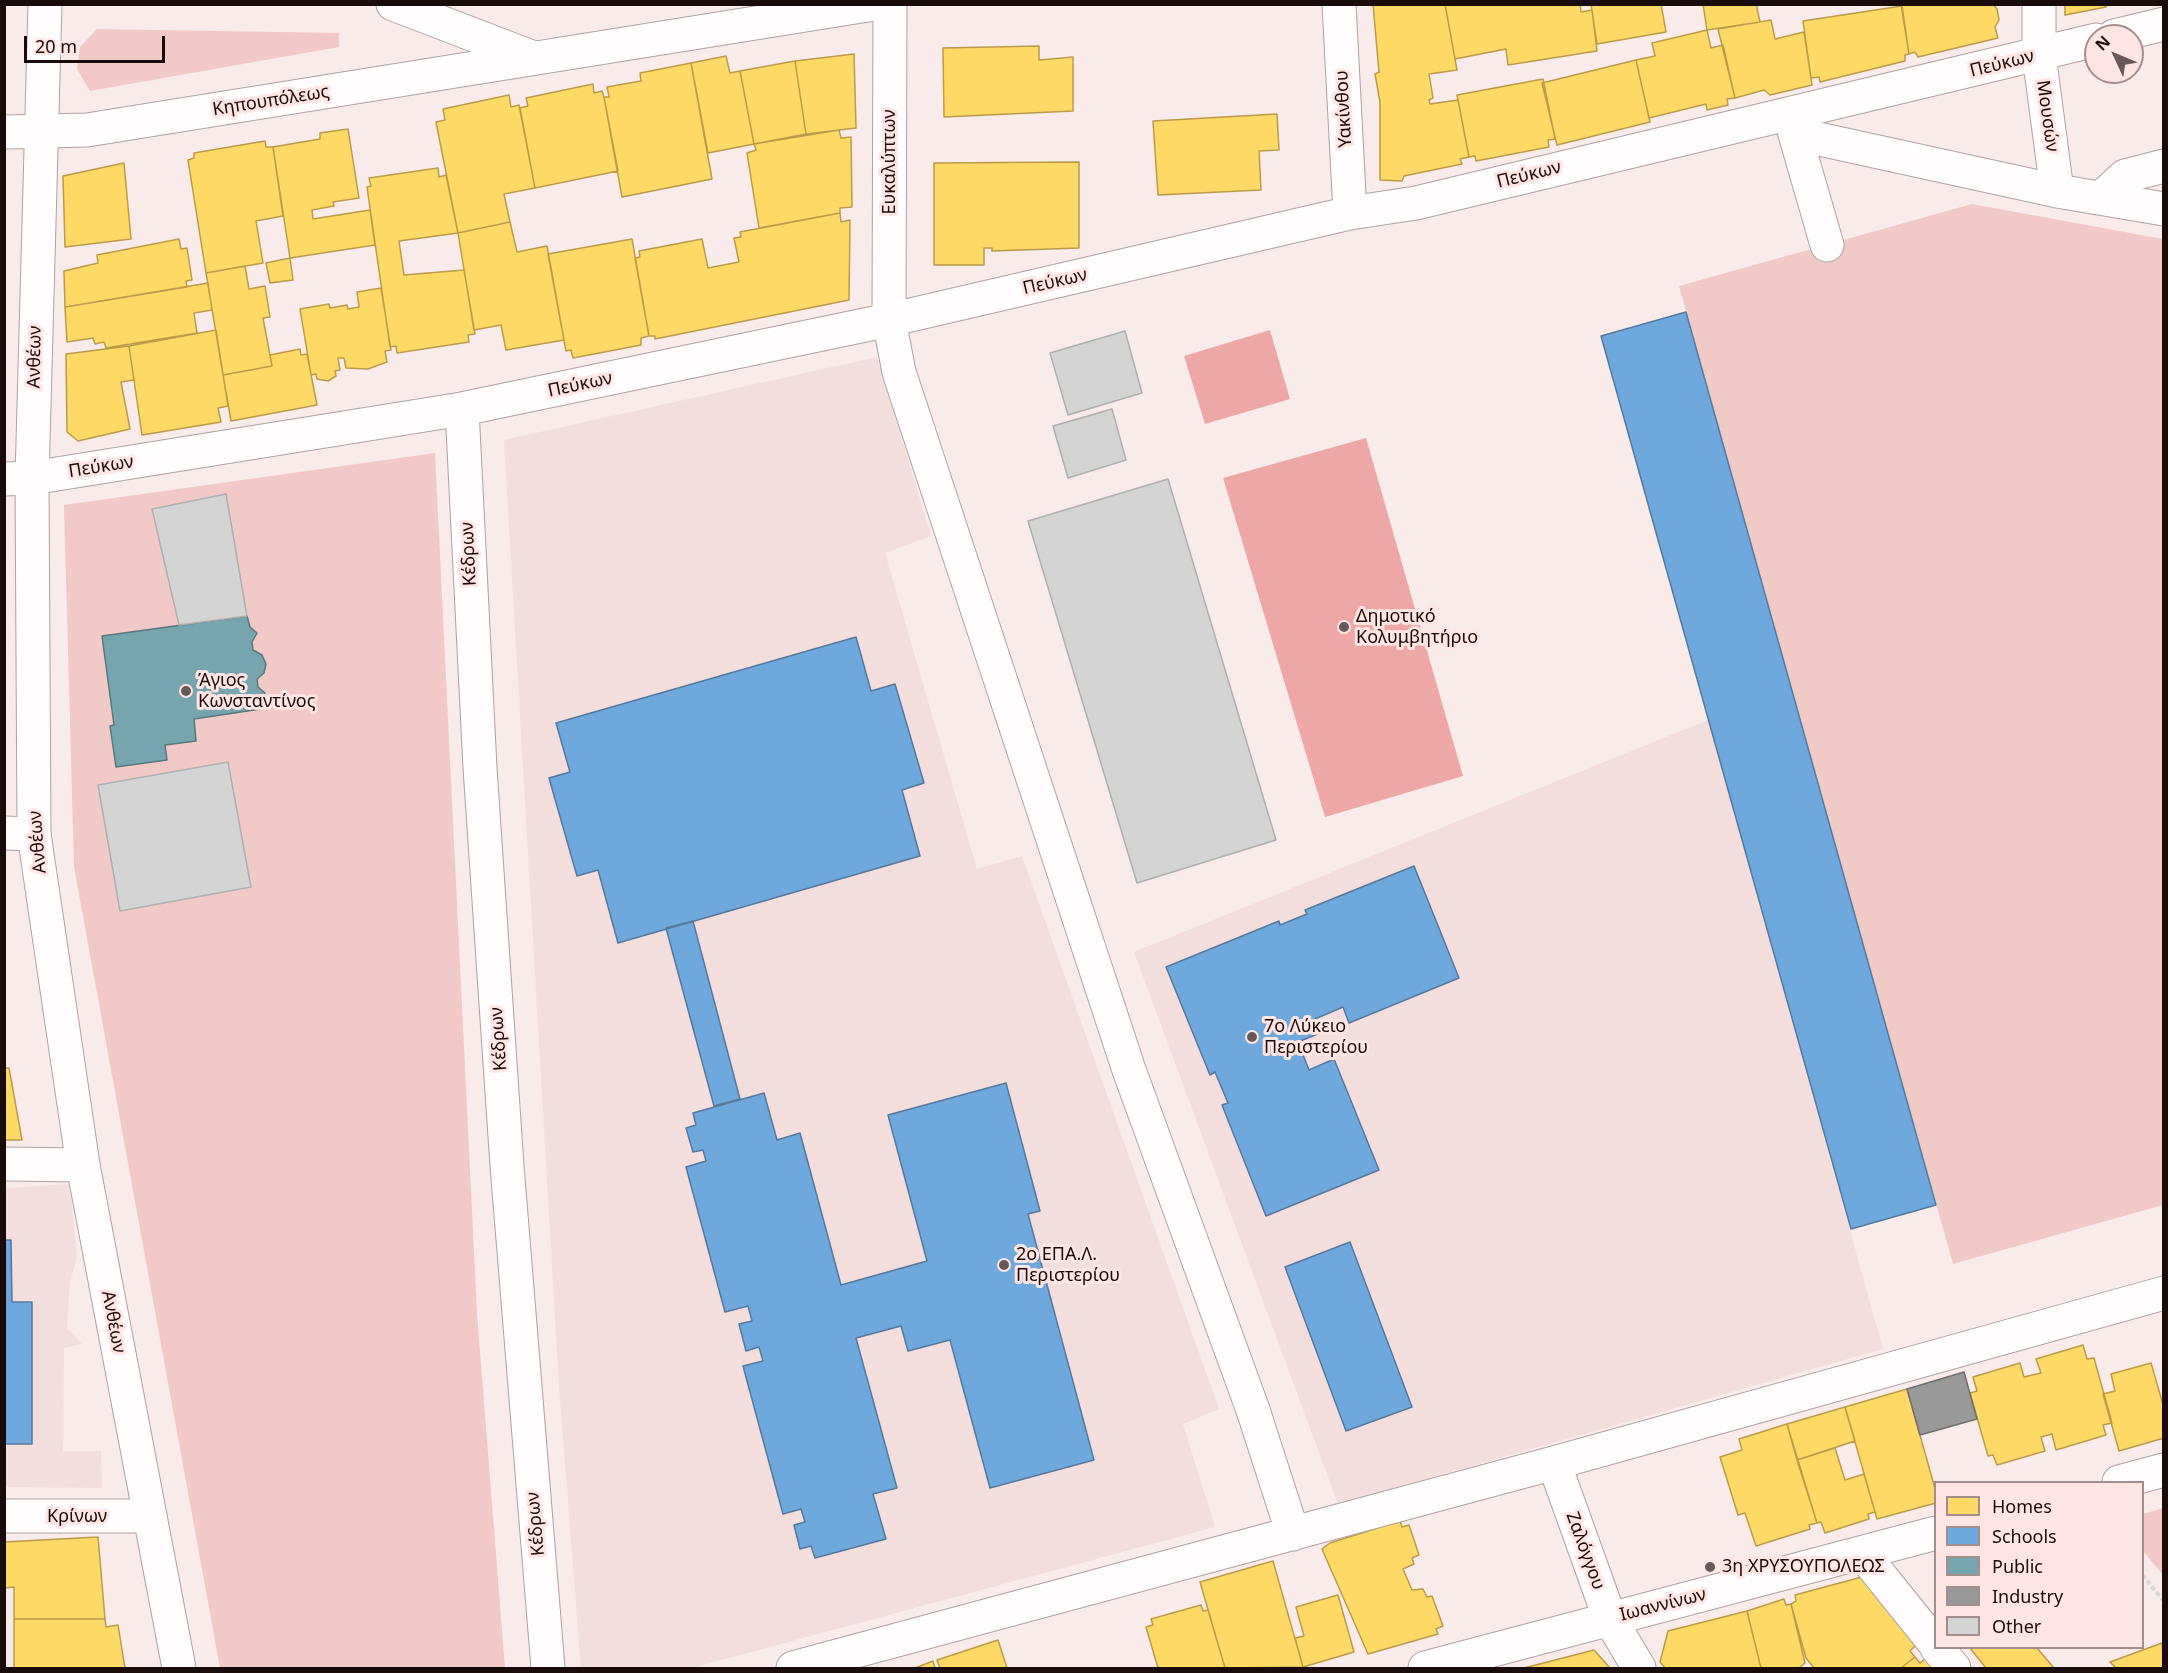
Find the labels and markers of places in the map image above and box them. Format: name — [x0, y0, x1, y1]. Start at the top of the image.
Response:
place label: Δημοτικό Κολυμβητήριο — [1356, 606, 1478, 648]
marker: Δημοτικό Κολυμβητήριο — [1337, 620, 1351, 634]
place label: Άγιος Κωνσταντίνος — [198, 670, 315, 712]
marker: Άγιος Κωνσταντίνος — [179, 684, 193, 698]
place label: 7ο Λύκειο Περιστερίου — [1264, 1016, 1368, 1058]
marker: 7ο Λύκειο Περιστερίου — [1245, 1030, 1259, 1044]
place label: 2ο ΕΠΑ.Λ. Περιστερίου — [1016, 1244, 1120, 1286]
marker: 2ο ΕΠΑ.Λ. Περιστερίου — [997, 1258, 1011, 1272]
place label: 3η ΧΡΥΣΟΥΠΟΛΕΩΣ — [1722, 1556, 1885, 1578]
marker: 3η ΧΡΥΣΟΥΠΟΛΕΩΣ — [1703, 1560, 1717, 1574]

